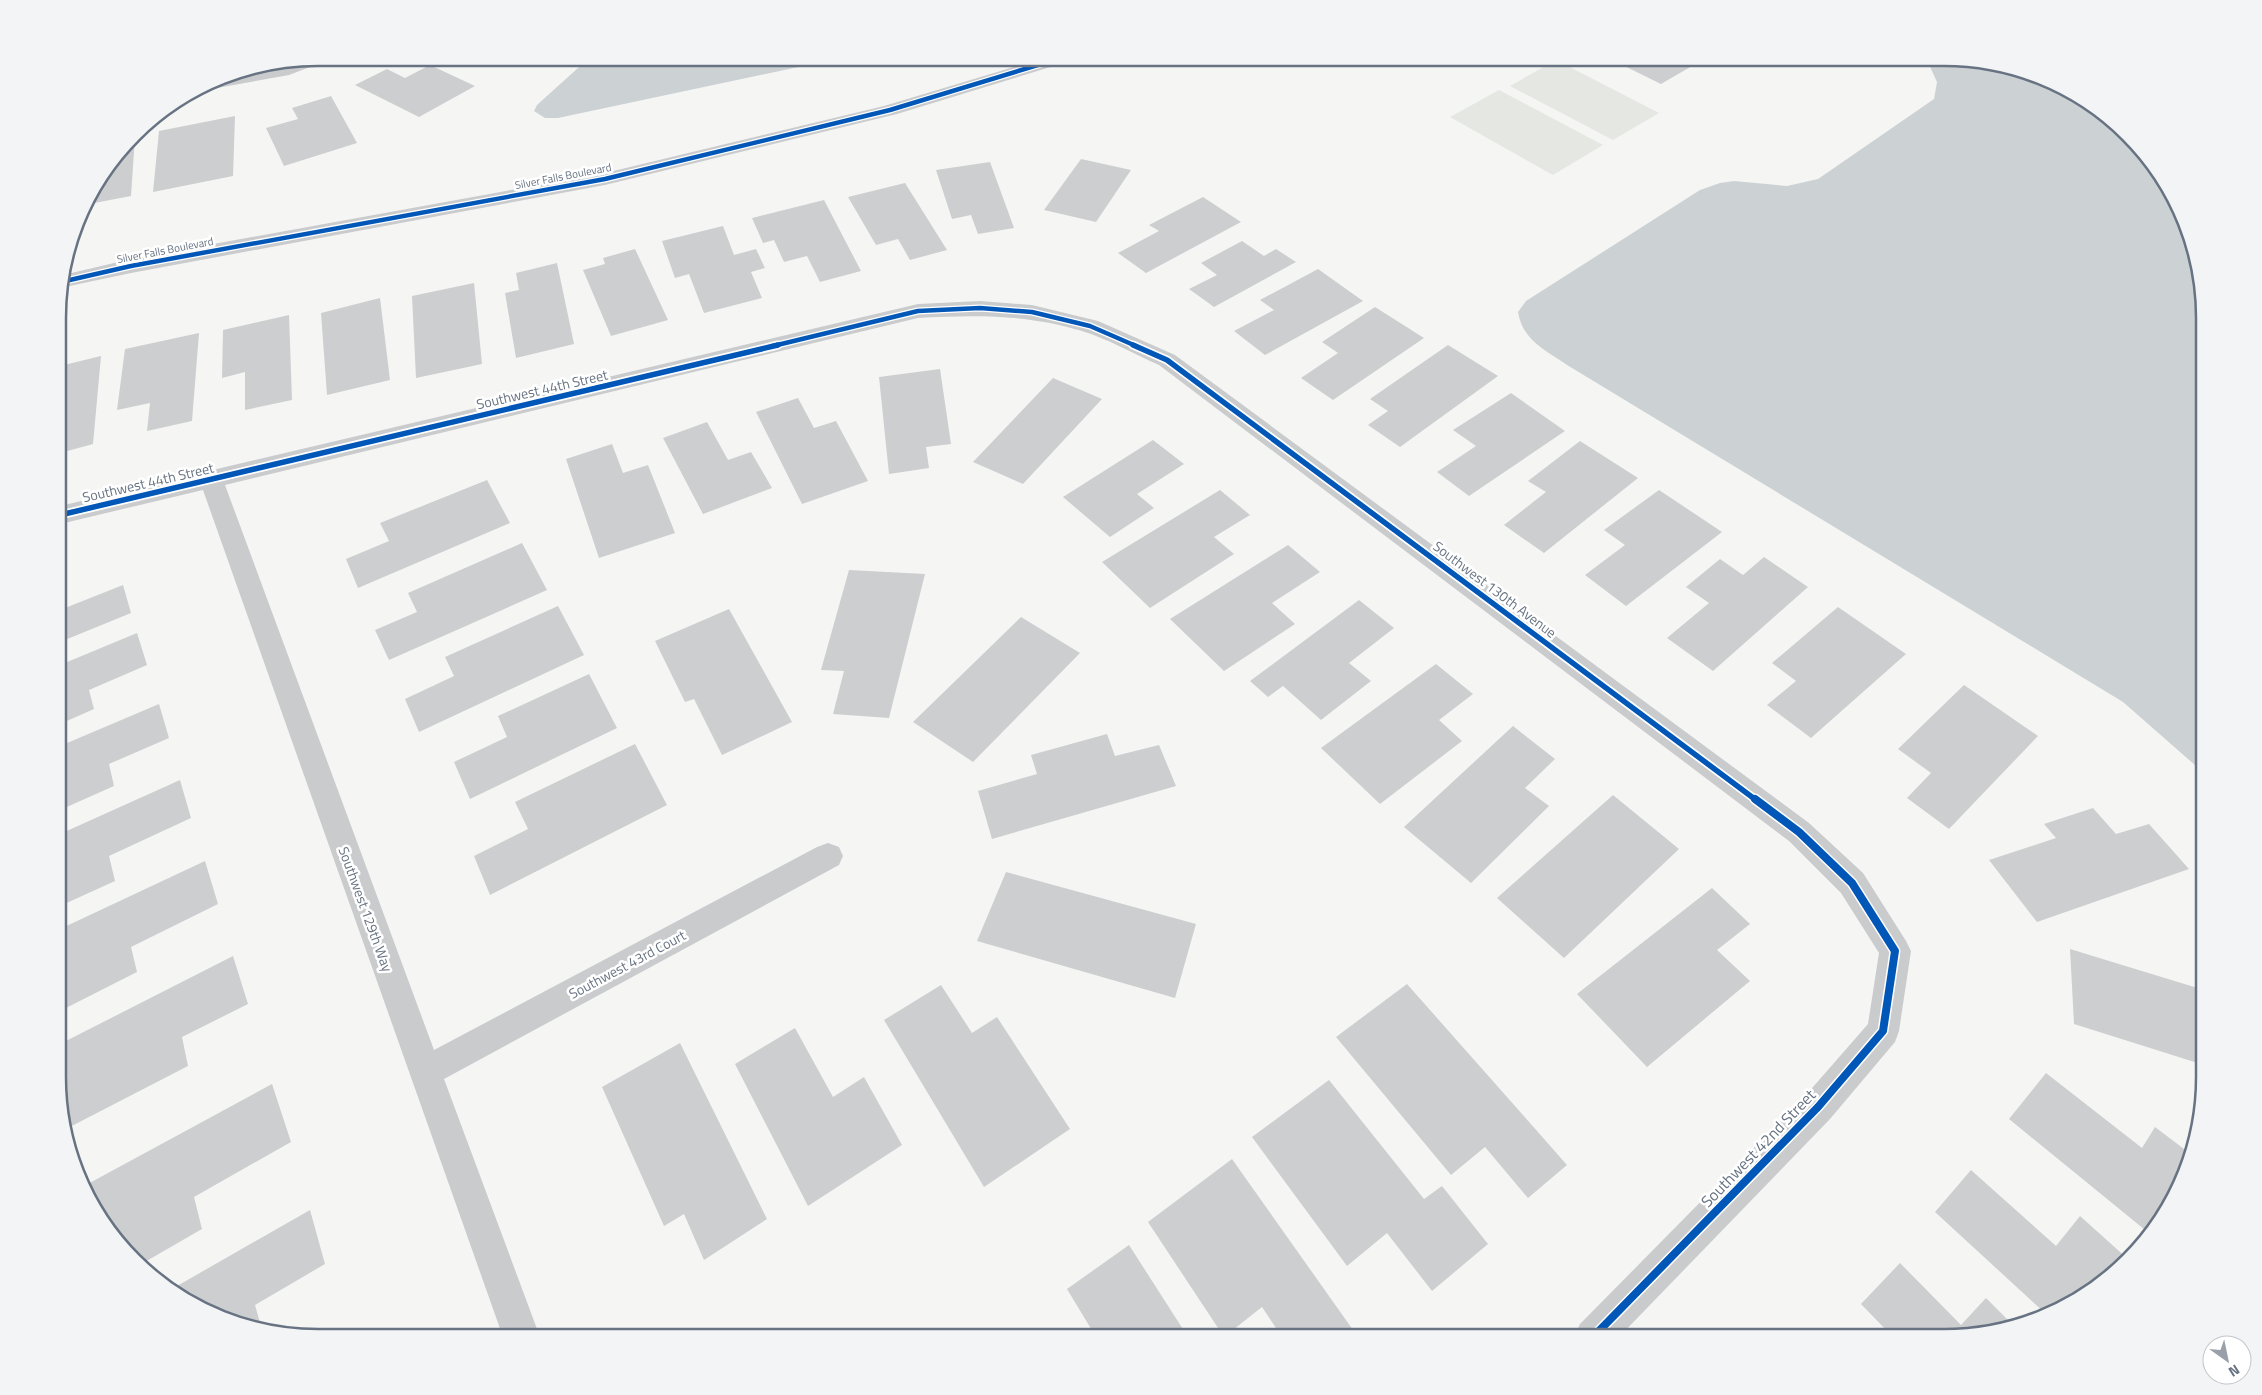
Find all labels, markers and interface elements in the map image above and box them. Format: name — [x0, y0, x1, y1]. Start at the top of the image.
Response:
street label: Silver Falls Boulevard — [513, 159, 613, 193]
street label: Silver Falls Boulevard — [115, 233, 215, 267]
street label: Southwest 44th Street — [474, 364, 610, 414]
street label: Southwest 44th Street — [80, 457, 216, 507]
street label: Southwest 130th Avenue — [1429, 536, 1561, 642]
street label: Southwest 129th Way — [334, 843, 398, 975]
street label: Southwest 43rd Court — [565, 924, 689, 1004]
street label: Southwest 42nd Street — [1695, 1083, 1821, 1213]
north arrow — [2202, 1335, 2252, 1385]
text: N — [2225, 1360, 2244, 1383]

